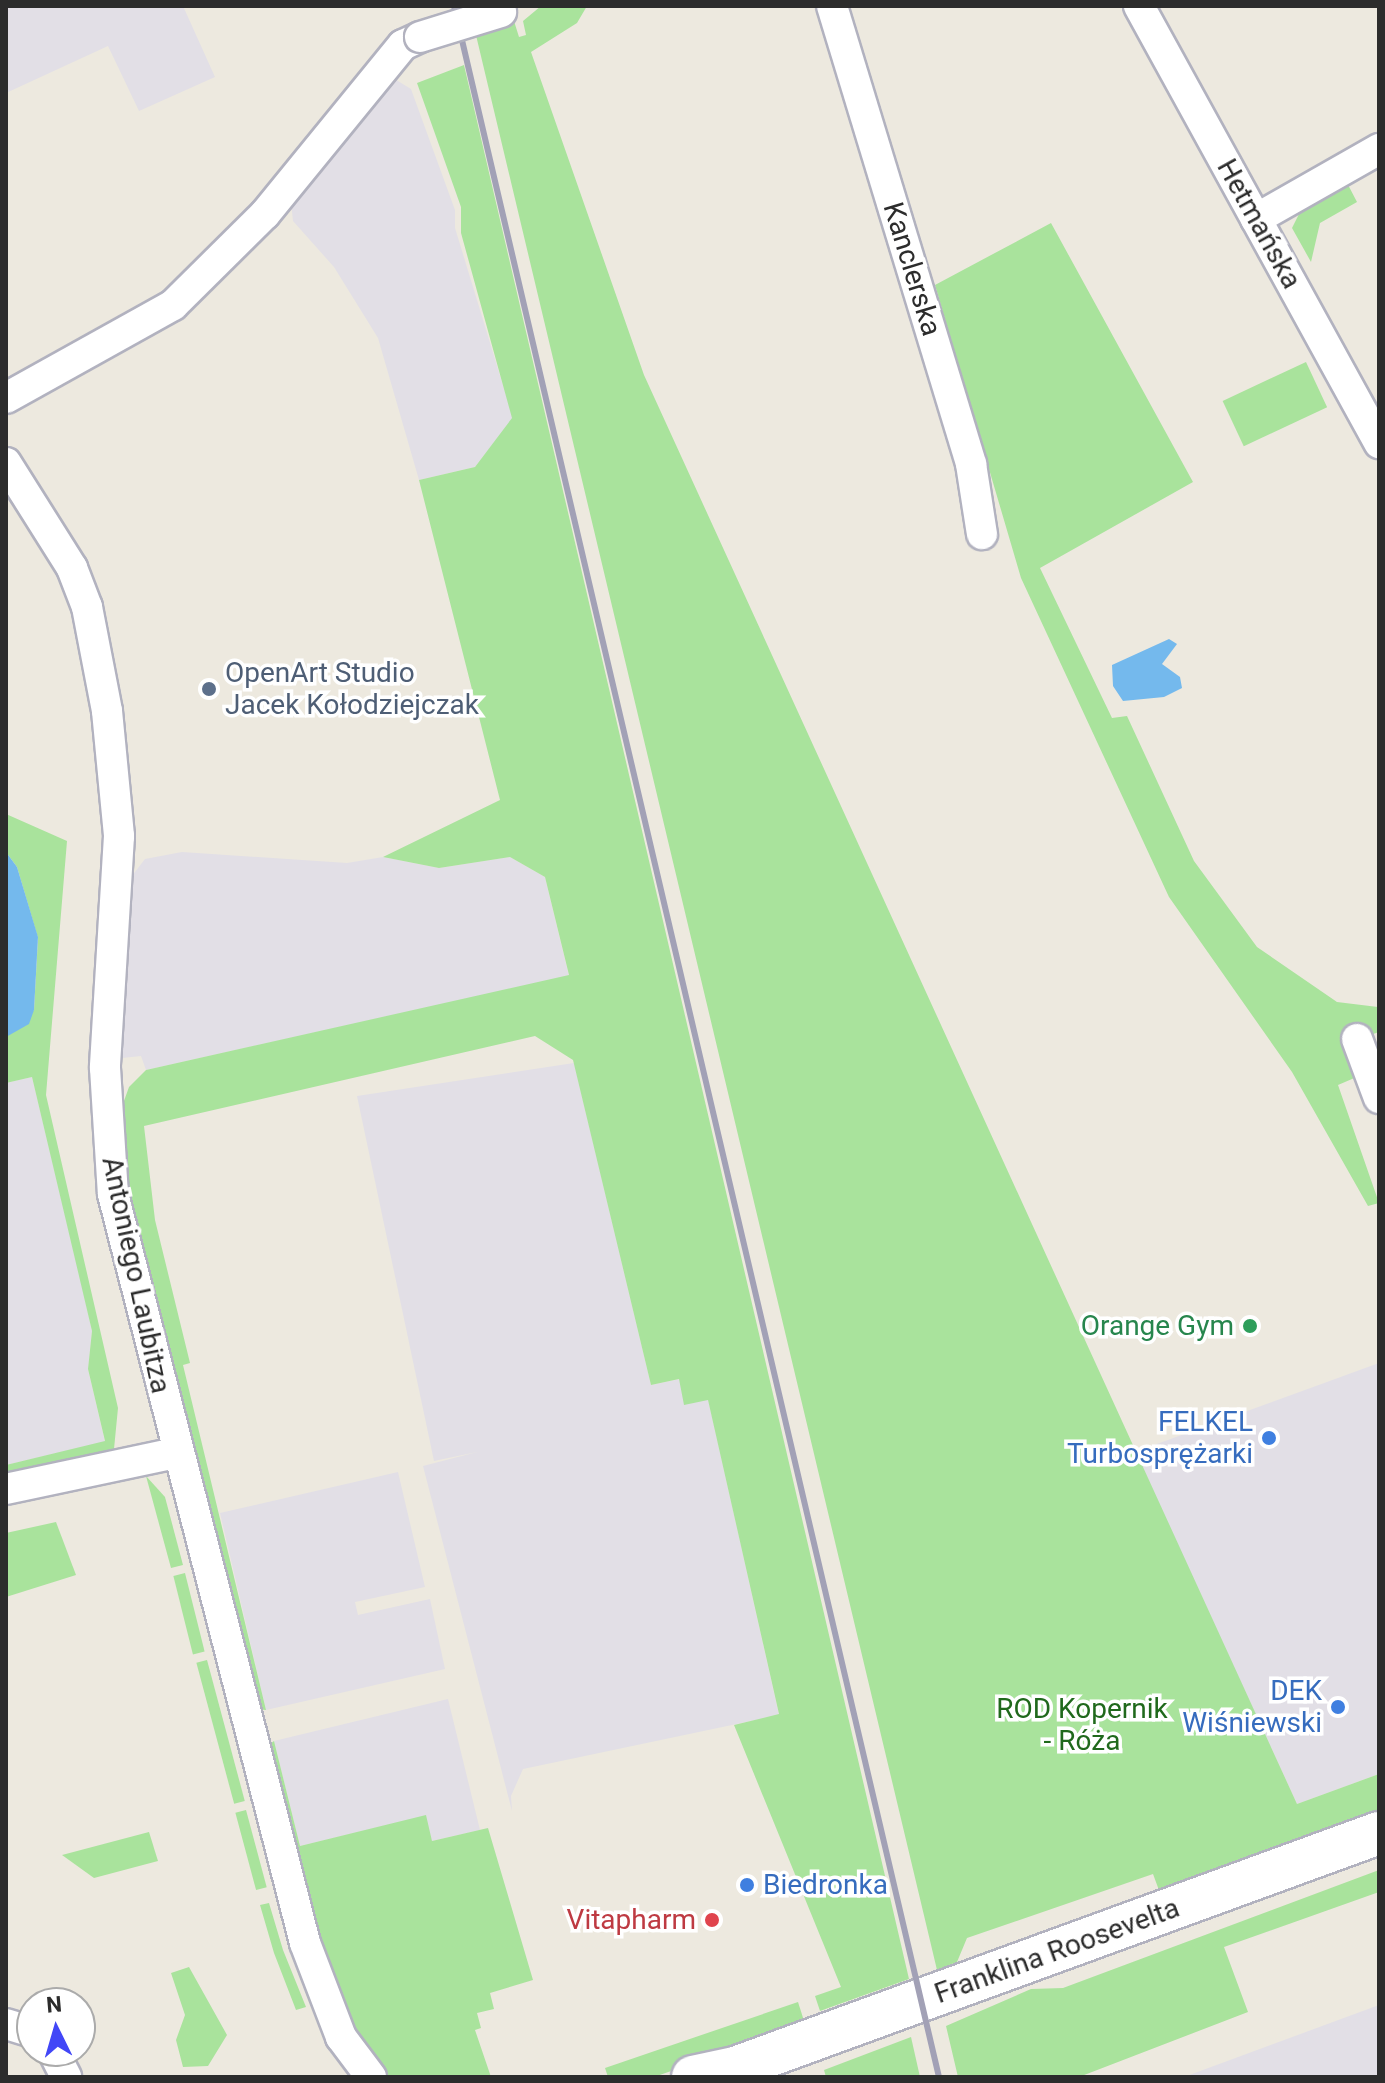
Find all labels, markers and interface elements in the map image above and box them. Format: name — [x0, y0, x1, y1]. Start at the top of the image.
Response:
street label: Hetmańska — [1210, 153, 1308, 295]
street label: Kanclerska — [876, 198, 948, 340]
place label: OpenArt Studio Jacek Kołodziejczak — [225, 656, 479, 722]
marker: OpenArt Studio Jacek Kołodziejczak — [200, 680, 218, 698]
street label: Antoniego Laubitza — [95, 1154, 177, 1396]
place label: Orange Gym — [1081, 1309, 1234, 1343]
marker: Orange Gym — [1241, 1317, 1259, 1335]
place label: FELKEL Turbosprężarki — [1067, 1405, 1253, 1471]
marker: FELKEL Turbosprężarki — [1260, 1429, 1278, 1447]
place label: DEK Wiśniewski — [1182, 1674, 1322, 1740]
park label: ROD Kopernik - Róża — [996, 1692, 1168, 1758]
marker: DEK Wiśniewski — [1329, 1698, 1347, 1716]
place label: Biedronka — [763, 1868, 888, 1902]
marker: Biedronka — [738, 1876, 756, 1894]
street label: Franklina Roosevelta — [930, 1891, 1184, 2011]
place label: Vitapharm — [567, 1903, 696, 1937]
marker: Vitapharm — [703, 1911, 721, 1929]
north arrow — [16, 1987, 96, 2067]
text: N — [45, 1991, 63, 2018]

